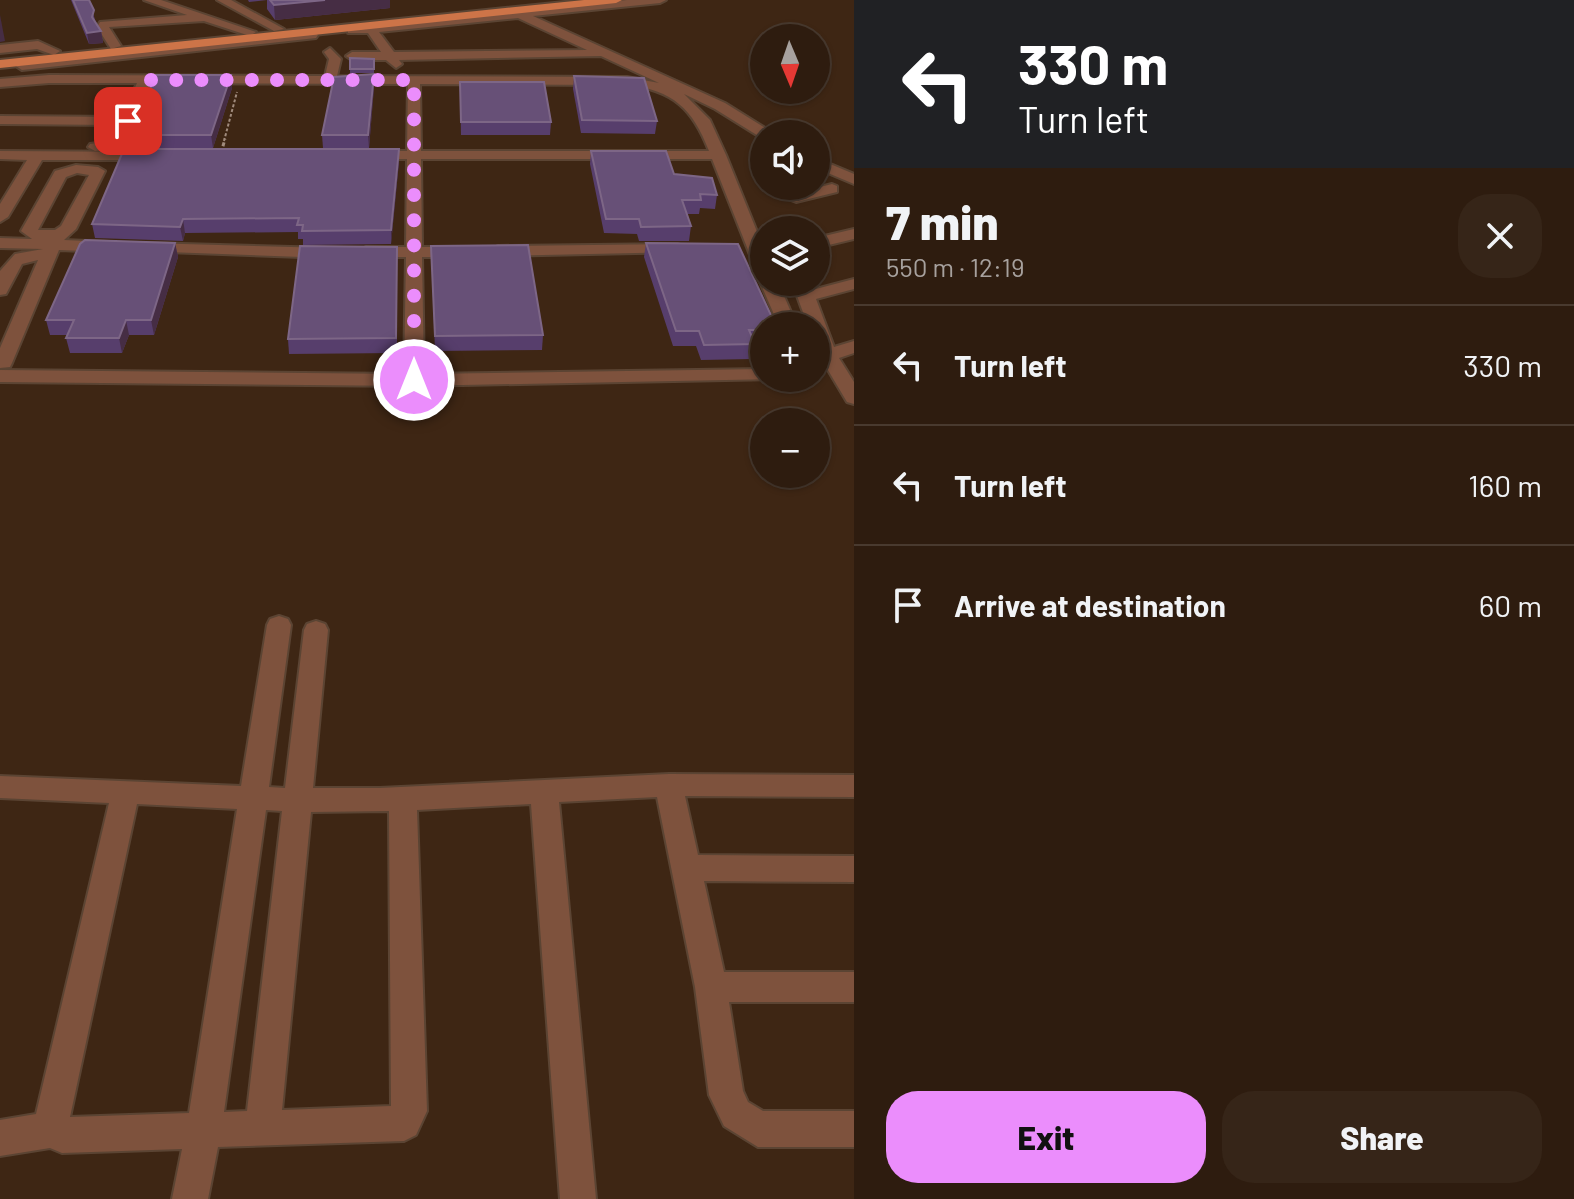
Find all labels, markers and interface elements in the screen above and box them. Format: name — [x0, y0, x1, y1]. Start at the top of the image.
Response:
north arrow — [750, 24, 830, 104]
map controls — [750, 24, 830, 488]
text: 330 m — [1018, 29, 1168, 96]
icon: left — [886, 32, 990, 136]
pin — [94, 87, 162, 155]
text: Turn left — [1018, 97, 1149, 140]
icon: arrive — [106, 99, 150, 143]
button: sound — [750, 120, 830, 200]
text: 7 min — [886, 192, 999, 250]
button: close — [1458, 194, 1542, 278]
button: layers — [750, 216, 830, 296]
text: 550 m · 12:19 — [886, 251, 1024, 282]
button: + — [750, 312, 830, 392]
position arrow — [372, 338, 456, 422]
icon: left — [886, 343, 930, 387]
text: Turn left — [954, 347, 1067, 383]
text: 330 m — [1463, 347, 1542, 383]
button: − — [750, 408, 830, 488]
icon: left — [886, 463, 930, 507]
text: Turn left — [954, 467, 1067, 503]
text: 160 m — [1468, 467, 1542, 503]
icon: arrive — [886, 583, 930, 627]
text: Arrive at destination — [954, 587, 1226, 623]
text: 60 m — [1479, 587, 1542, 623]
button: Exit — [886, 1091, 1206, 1183]
button: Share — [1222, 1091, 1542, 1183]

